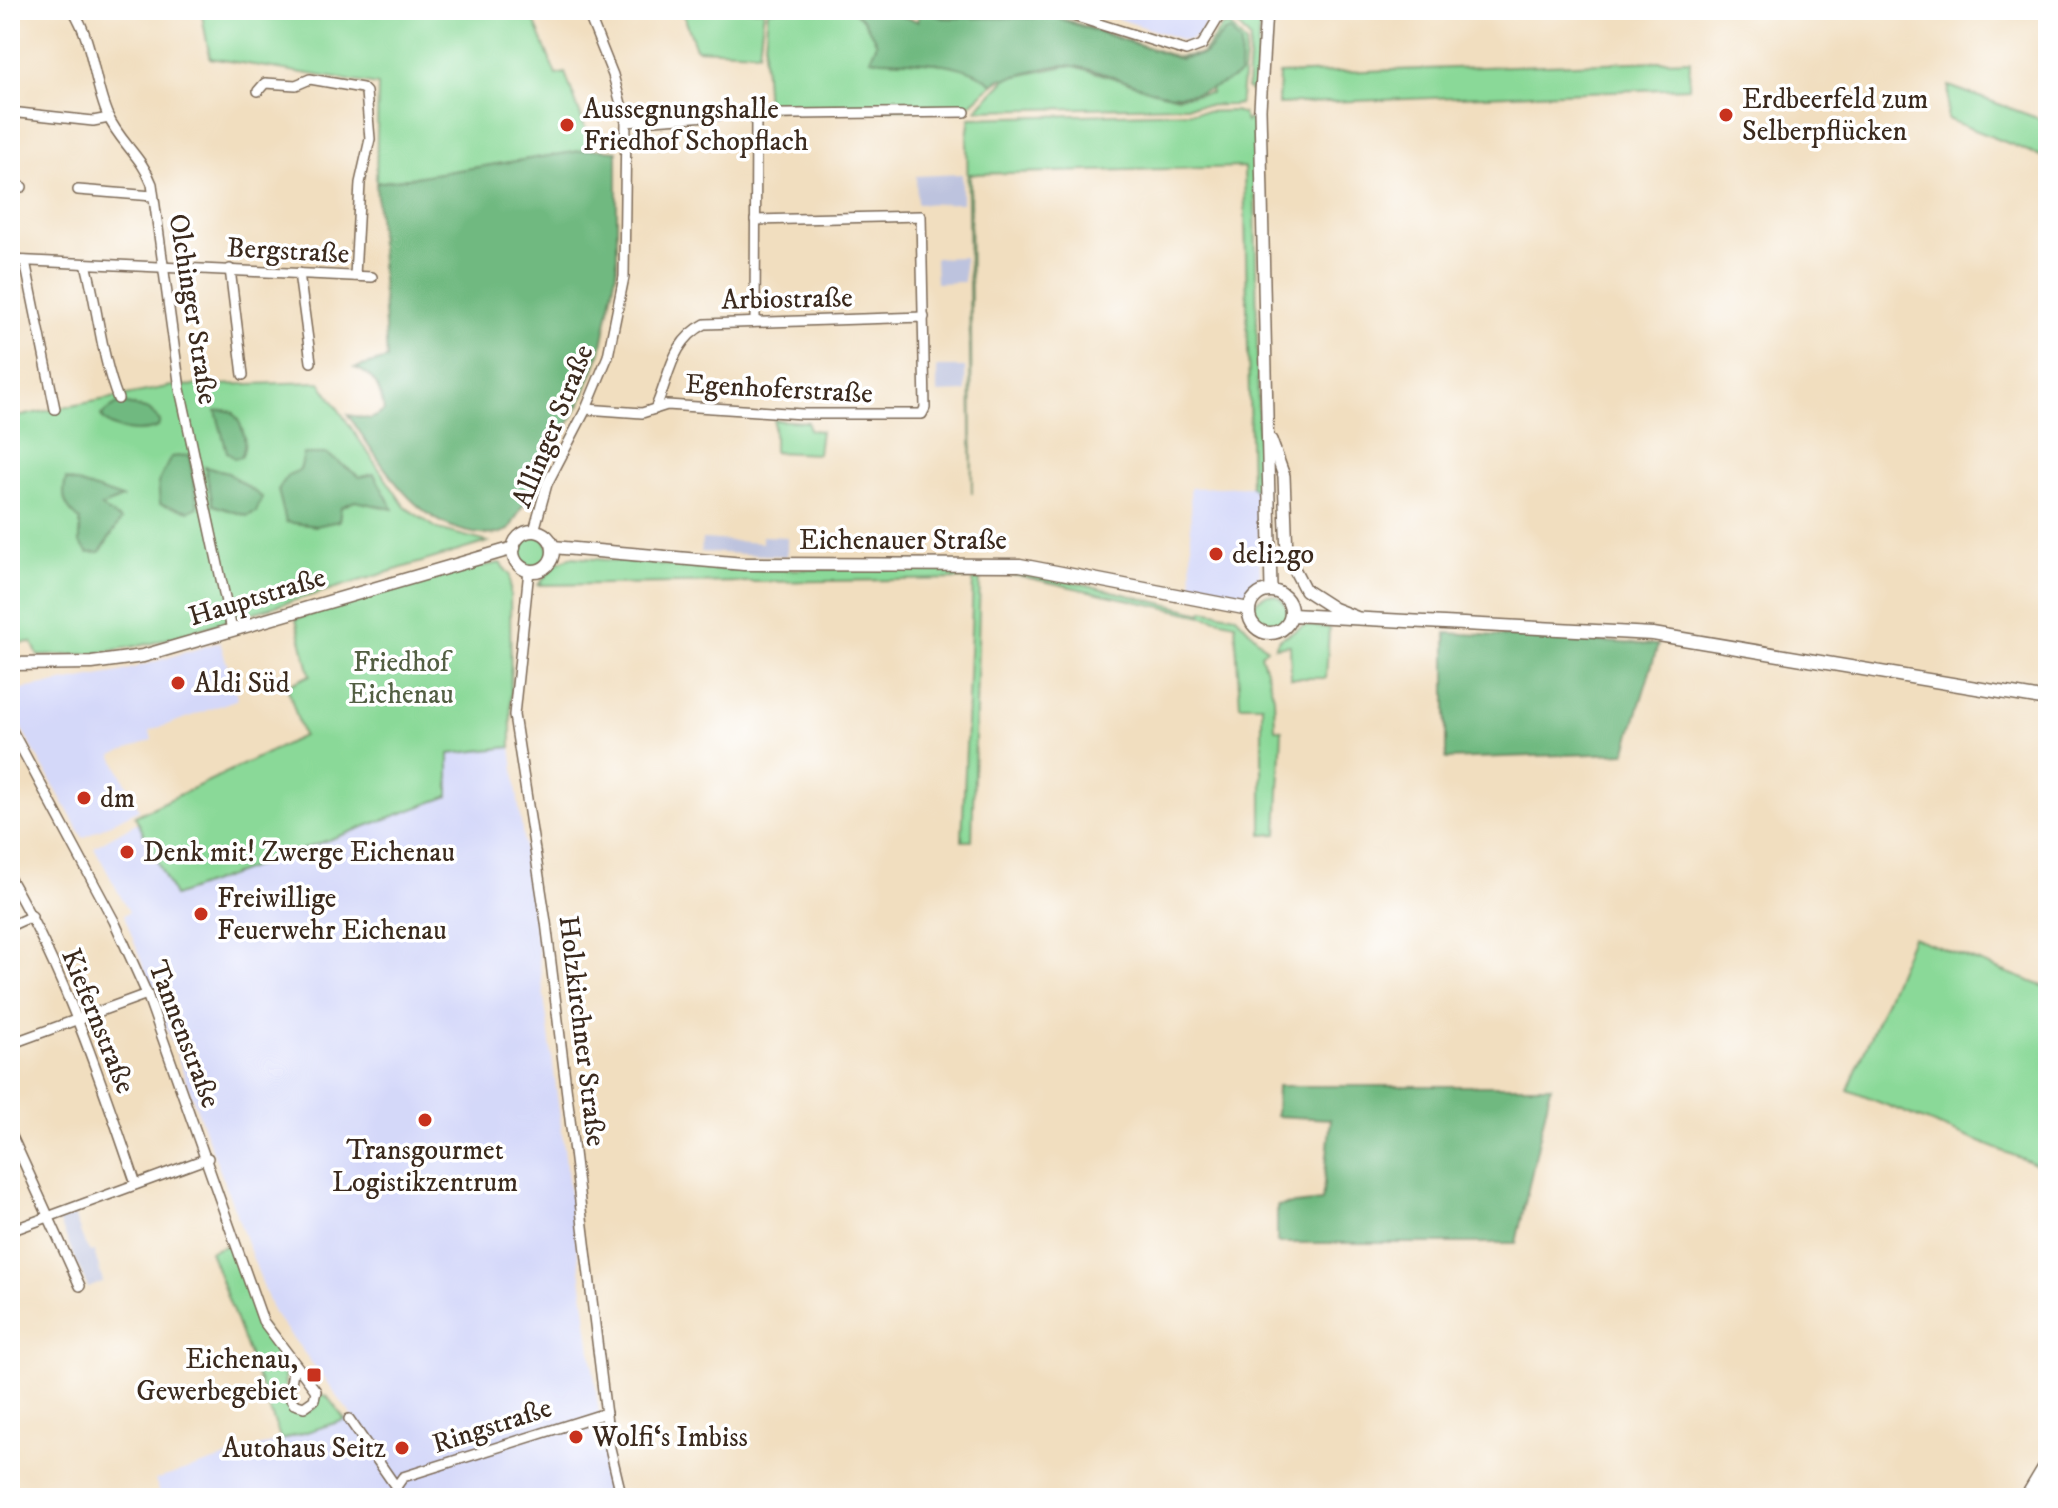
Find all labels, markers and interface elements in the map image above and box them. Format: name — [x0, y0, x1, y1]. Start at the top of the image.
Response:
place label: Erdbeerfeld zum Selberpflücken — [1742, 82, 1928, 149]
place label: Aussegnungshalle Friedhof Schopflach — [583, 92, 809, 159]
marker: Erdbeerfeld zum Selberpflücken — [1717, 106, 1735, 124]
marker: Aussegnungshalle Friedhof Schopflach — [558, 116, 576, 134]
street label: Olchinger Straße — [161, 211, 225, 407]
street label: Bergstraße — [226, 230, 350, 272]
street label: Arbiostraße — [721, 280, 853, 318]
street label: Allinger Straße — [504, 339, 602, 513]
street label: Egenhoferstraße — [684, 367, 874, 411]
street label: Eichenauer Straße — [799, 523, 1007, 558]
place label: deli2go — [1232, 537, 1314, 572]
marker: deli2go — [1207, 545, 1225, 563]
street label: Hauptstraße — [184, 560, 330, 634]
park label: Friedhof Eichenau — [348, 645, 454, 712]
place label: Aldi Süd — [194, 666, 290, 701]
marker: Aldi Süd — [169, 674, 187, 692]
place label: dm — [100, 781, 135, 816]
marker: dm — [75, 789, 93, 807]
place label: Denk mit! Zwerge Eichenau — [143, 835, 455, 870]
marker: Denk mit! Zwerge Eichenau — [118, 843, 136, 861]
place label: Freiwillige Feuerwehr Eichenau — [217, 881, 447, 948]
marker: Freiwillige Feuerwehr Eichenau — [192, 905, 210, 923]
street label: Holzkirchner Straße — [550, 914, 614, 1148]
street label: Kiefernstraße — [53, 943, 143, 1099]
street label: Tannenstraße — [140, 955, 228, 1113]
marker: Transgourmet Logistikzentrum — [416, 1111, 434, 1129]
place label: Transgourmet Logistikzentrum — [332, 1133, 518, 1200]
place label: Eichenau, Gewerbegebiet — [136, 1342, 298, 1409]
marker: Eichenau, Gewerbegebiet — [305, 1366, 323, 1384]
street label: Ringstraße — [428, 1390, 556, 1462]
place label: Wolfi‘s Imbiss — [591, 1420, 748, 1455]
marker: Wolfi‘s Imbiss — [567, 1428, 585, 1446]
place label: Autohaus Seitz — [222, 1431, 386, 1466]
marker: Autohaus Seitz — [393, 1439, 411, 1457]

